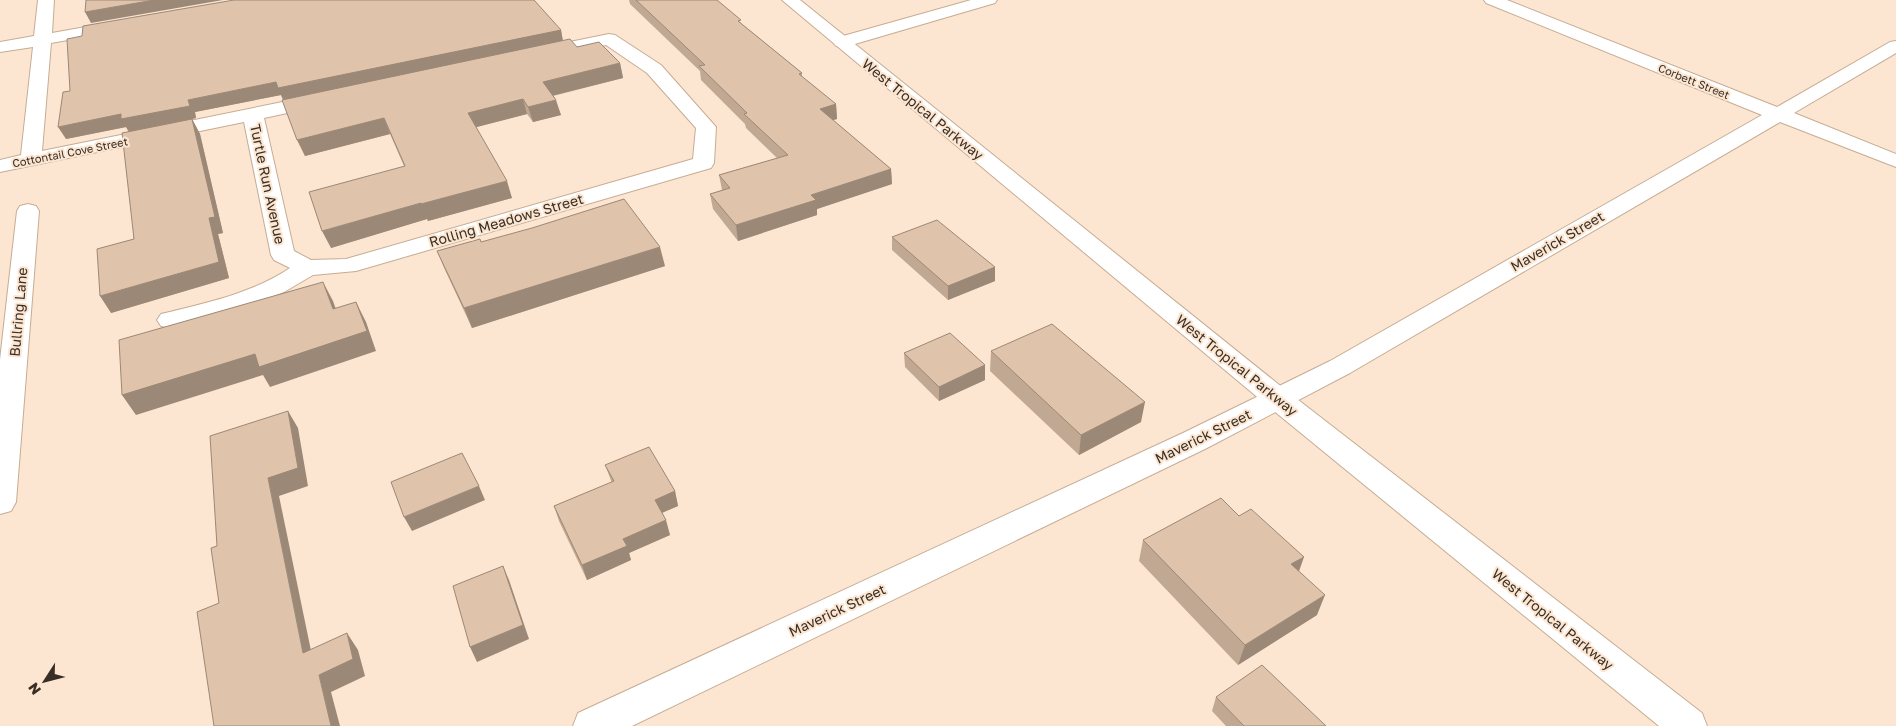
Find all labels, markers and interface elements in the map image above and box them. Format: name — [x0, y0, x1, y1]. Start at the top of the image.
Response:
street label: West Tropical Parkway — [859, 55, 987, 163]
street label: Corbett Street — [1657, 61, 1731, 101]
street label: Turtle Run Avenue — [247, 122, 289, 246]
street label: Cottontail Cove Street — [11, 134, 129, 170]
street label: Rolling Meadows Street — [427, 190, 585, 250]
street label: Maverick Street — [1507, 207, 1607, 275]
street label: Bullring Lane — [6, 267, 30, 357]
street label: West Tropical Parkway — [1173, 311, 1301, 419]
street label: Maverick Street — [1152, 405, 1254, 467]
street label: West Tropical Parkway — [1489, 565, 1617, 673]
street label: Maverick Street — [786, 580, 888, 640]
north arrow — [20, 656, 70, 706]
text: N — [24, 680, 44, 698]

